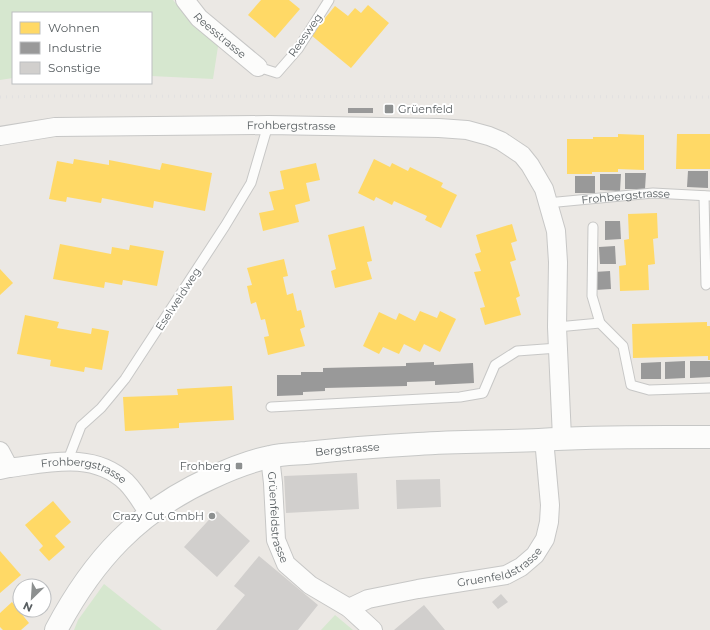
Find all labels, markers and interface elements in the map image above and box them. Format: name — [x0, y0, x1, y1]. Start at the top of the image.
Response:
street label: Reesstrasse — [190, 10, 249, 62]
street label: Reesweg — [285, 10, 325, 60]
legend — [12, 12, 152, 84]
text: Wohnen — [48, 20, 100, 35]
text: Industrie — [48, 40, 102, 55]
text: Sonstige — [48, 60, 100, 75]
place label: Grüenfeld — [398, 102, 453, 116]
marker: Grüenfeld — [383, 103, 395, 115]
street label: Frohbergstrasse — [247, 118, 336, 133]
street label: Frohbergstrasse — [581, 186, 671, 207]
street label: Eselweidweg — [152, 265, 204, 333]
street label: Bergstrasse — [314, 439, 380, 459]
street label: Frohbergstrasse — [40, 454, 130, 487]
place label: Frohberg — [180, 459, 231, 473]
marker: Frohberg — [234, 461, 244, 471]
street label: Grüenfeldstrasse — [265, 471, 292, 565]
place label: Crazy Cut GmbH — [113, 509, 204, 523]
marker: Crazy Cut GmbH — [207, 511, 217, 521]
street label: Gruenfeldstrasse — [456, 544, 545, 590]
north arrow — [12, 578, 52, 618]
text: N — [21, 599, 35, 615]

